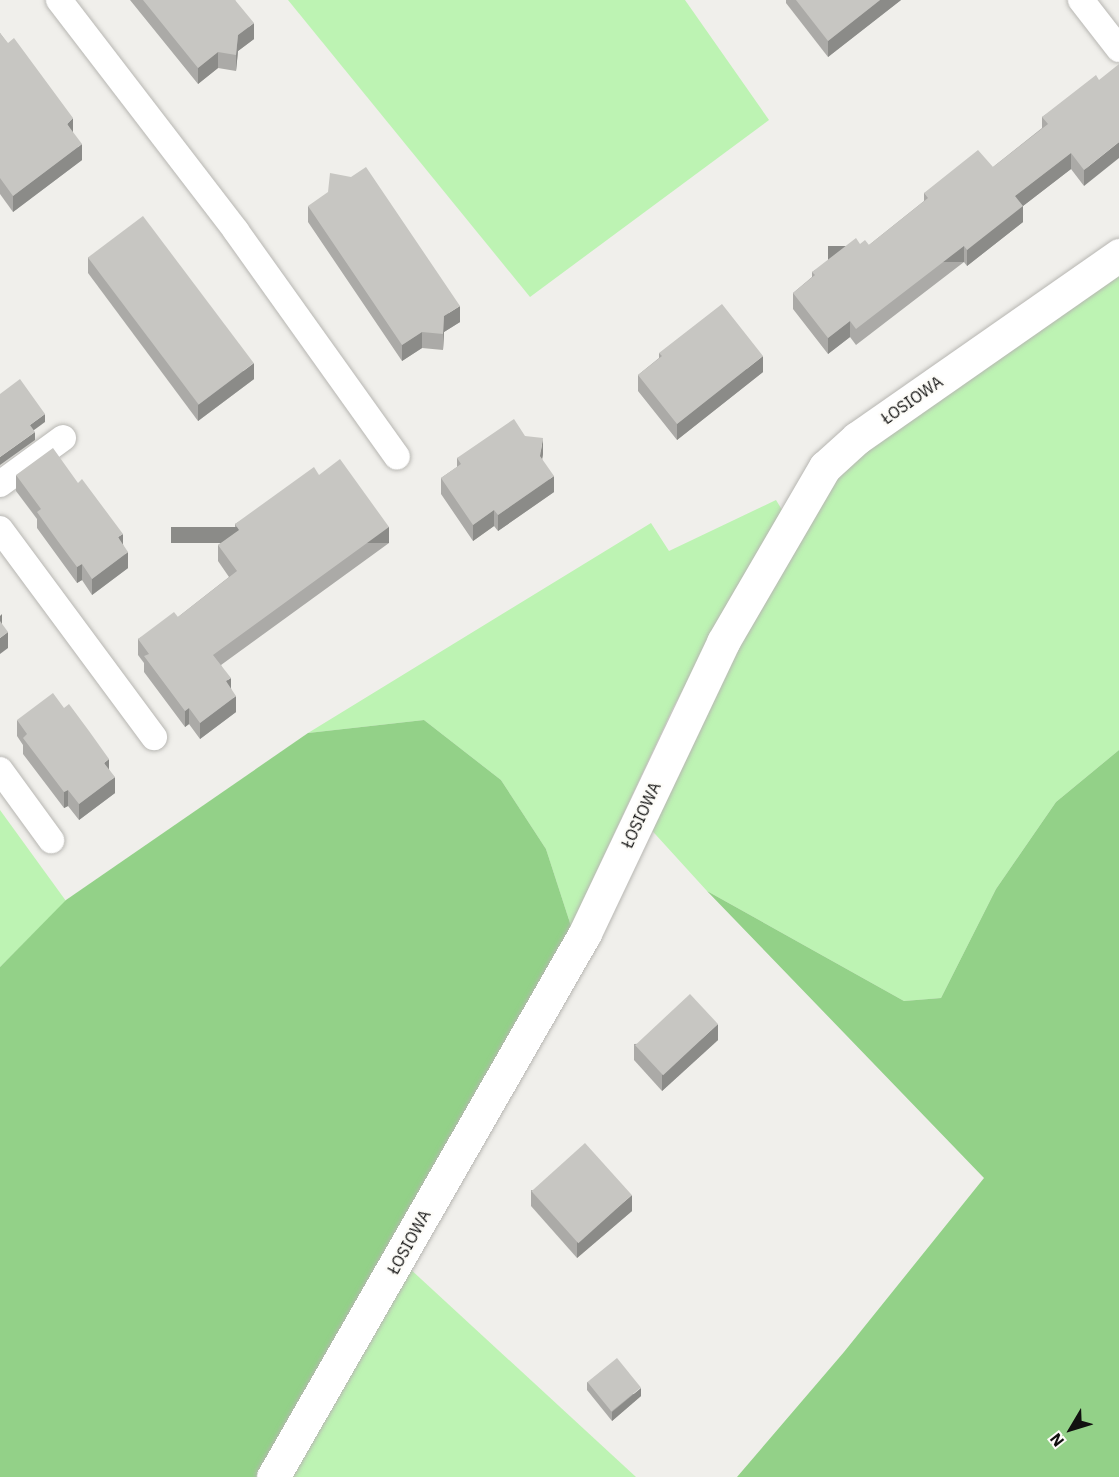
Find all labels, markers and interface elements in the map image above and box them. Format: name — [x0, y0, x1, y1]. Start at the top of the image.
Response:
street label: ŁOSIOWA — [878, 372, 946, 428]
street label: ŁOSIOWA — [617, 779, 665, 851]
street label: ŁOSIOWA — [384, 1207, 434, 1277]
north arrow — [1041, 1399, 1101, 1459]
text: N — [1045, 1429, 1068, 1451]

